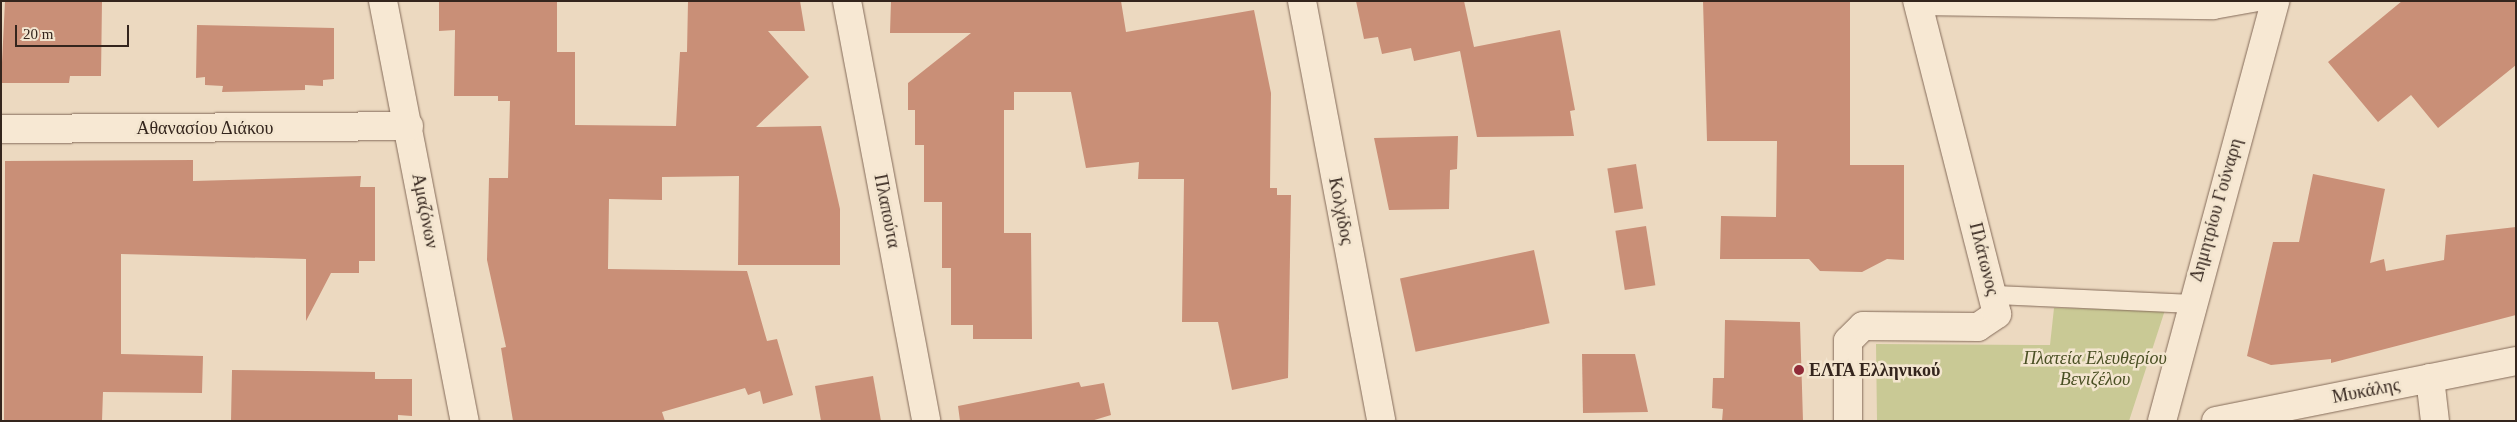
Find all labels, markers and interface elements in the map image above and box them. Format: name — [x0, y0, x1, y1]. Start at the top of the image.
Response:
scale bar — [18, 15, 131, 47]
text: 20 m — [23, 26, 53, 42]
street label: Αθανασίου Διάκου — [136, 117, 274, 139]
street label: Δημητρίου Γούναρη — [2185, 136, 2247, 284]
street label: Αμαζόνων — [407, 172, 443, 250]
street label: Πλαπούτα — [869, 172, 905, 250]
street label: Κολχίδος — [1324, 175, 1358, 247]
street label: Πλάτωνος — [1965, 220, 2003, 298]
park label: Πλατεία Ελευθερίου Βενιζέλου — [2023, 348, 2167, 390]
place label: ΕΛΤΑ Ελληνικού — [1809, 359, 1941, 381]
marker: ΕΛΤΑ Ελληνικού — [1793, 364, 1805, 376]
street label: Μυκάλης — [2330, 374, 2402, 408]

